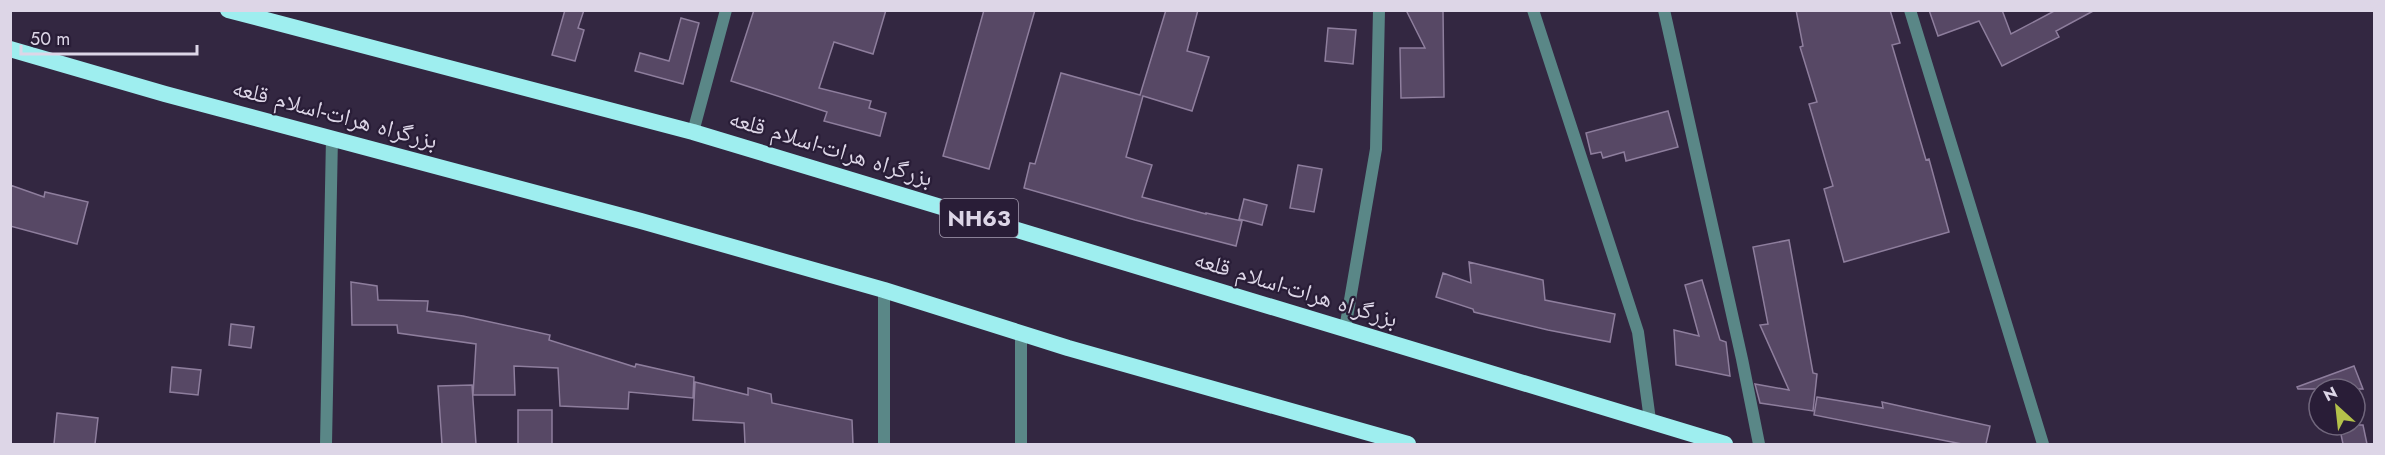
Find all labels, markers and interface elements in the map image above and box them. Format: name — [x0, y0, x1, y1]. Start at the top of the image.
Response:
scale bar — [21, 18, 196, 56]
text: 50 m — [30, 26, 70, 52]
street label: بزرگراه هرات-اسلام قلعه — [229, 69, 442, 158]
street label: بزرگراه هرات-اسلام قلعه — [725, 100, 937, 195]
road number: NH63 — [940, 199, 1018, 237]
street label: بزرگراه هرات-اسلام قلعه — [1190, 241, 1402, 336]
north arrow — [2307, 377, 2367, 437]
text: N — [2320, 381, 2341, 407]

